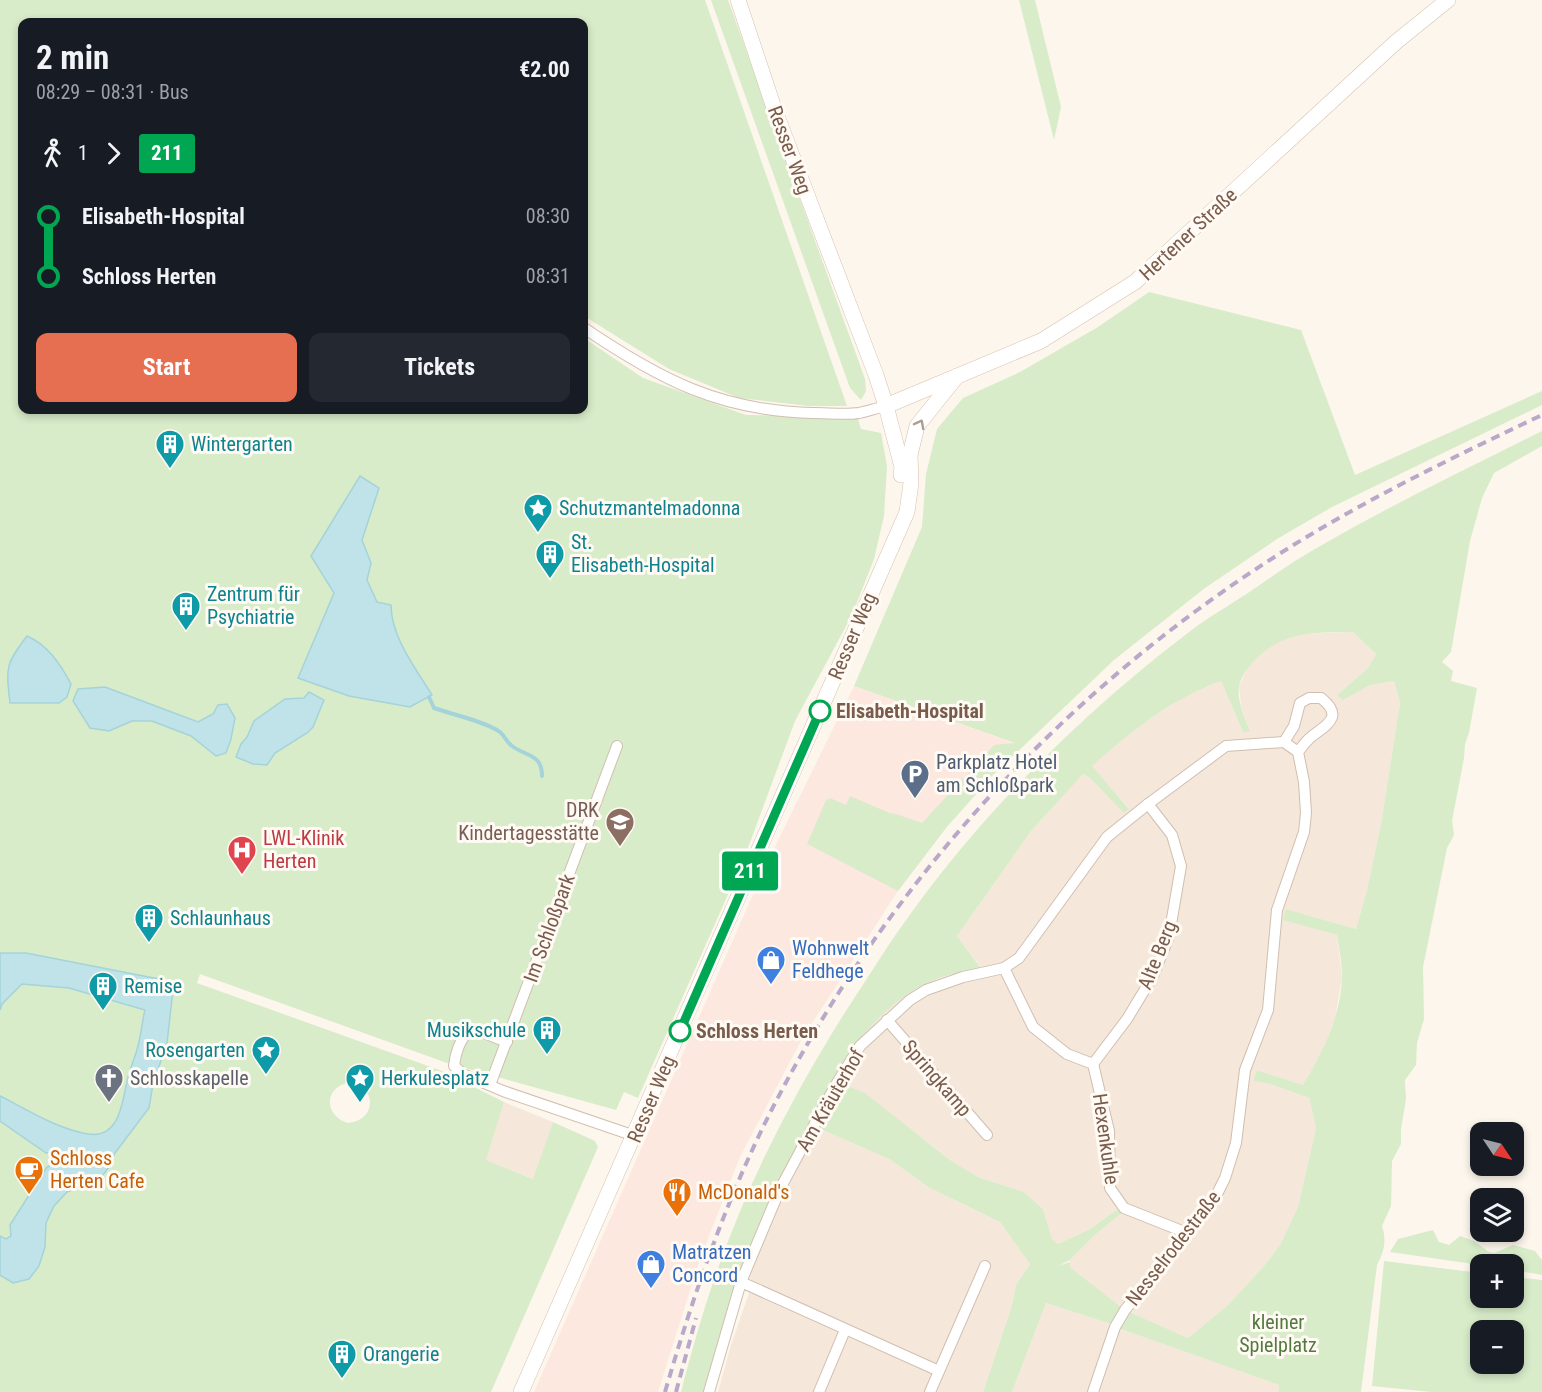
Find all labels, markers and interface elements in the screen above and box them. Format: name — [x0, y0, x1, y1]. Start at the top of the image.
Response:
text: 2 min — [36, 38, 109, 77]
text: €2.00 — [519, 57, 570, 82]
text: 08:29 – 08:31 · Bus — [36, 80, 189, 104]
street label: Resser Weg — [763, 102, 817, 198]
icon: walk — [36, 137, 69, 170]
icon: forward — [97, 137, 130, 170]
text: 1 — [78, 141, 88, 165]
text: 211 — [151, 141, 183, 165]
street label: Hertener Straße — [1134, 183, 1242, 285]
text: Elisabeth-Hospital — [82, 204, 245, 229]
text: 08:30 — [526, 204, 570, 228]
text: Schloss Herten — [82, 264, 216, 289]
text: 08:31 — [526, 264, 570, 288]
button: Start — [36, 333, 297, 402]
button: Tickets — [309, 333, 570, 402]
one-way arrow — [913, 420, 924, 430]
building icon: Wintergarten — [154, 428, 186, 470]
place label: Wintergarten — [191, 432, 293, 456]
place icon: Schutzmantelmadonna — [522, 492, 554, 534]
place label: Schutzmantelmadonna — [559, 496, 740, 520]
place label: St. Elisabeth-Hospital — [571, 530, 715, 577]
building icon: St. Elisabeth-Hospital — [534, 538, 566, 580]
place label: Zentrum für Psychiatrie — [207, 582, 300, 629]
street label: Resser Weg — [823, 589, 881, 683]
building icon: Zentrum für Psychiatrie — [170, 590, 202, 632]
place label: Elisabeth-Hospital — [836, 699, 984, 723]
marker: Elisabeth-Hospital — [809, 700, 831, 722]
place label: Parkplatz Hotel am Schloßpark — [936, 750, 1057, 797]
parking icon: Parkplatz Hotel am Schloßpark — [899, 758, 931, 800]
place label: DRK Kindertagesstätte — [458, 798, 599, 845]
school or university icon: DRK Kindertagesstätte — [604, 806, 636, 848]
place label: LWL-Klinik Herten — [263, 826, 344, 873]
hospital icon: LWL-Klinik Herten — [226, 834, 258, 876]
line badge: 211 — [716, 852, 784, 890]
text: 211 — [734, 859, 766, 883]
street label: Im Schloßpark — [518, 871, 580, 985]
building icon: Schlaunhaus — [133, 902, 165, 944]
place label: Schlaunhaus — [170, 906, 271, 930]
street label: Alte Berg — [1132, 917, 1182, 993]
place label: Wohnwelt Feldhege — [792, 936, 869, 983]
shop icon: Wohnwelt Feldhege — [755, 944, 787, 986]
building icon: Remise — [87, 970, 119, 1012]
place label: Remise — [124, 974, 182, 998]
building icon: Musikschule — [531, 1014, 563, 1056]
place label: Musikschule — [427, 1018, 526, 1042]
place label: Schloss Herten — [696, 1019, 818, 1043]
marker: Schloss Herten — [669, 1020, 691, 1042]
place icon: Rosengarten — [250, 1034, 282, 1076]
street label: Springkamp — [897, 1035, 977, 1121]
place label: Rosengarten — [145, 1038, 245, 1062]
street label: Am Kräuterhof — [791, 1044, 869, 1156]
street label: Resser Weg — [622, 1052, 680, 1146]
church icon: Schlosskapelle — [93, 1062, 125, 1104]
place icon: Herkulesplatz — [344, 1062, 376, 1104]
place label: Schlosskapelle — [130, 1066, 249, 1090]
place label: Herkulesplatz — [381, 1066, 489, 1090]
street label: Hexenkuhle — [1088, 1092, 1124, 1186]
north arrow — [1470, 1122, 1524, 1176]
map controls — [1470, 1122, 1524, 1374]
place label: Schloss Herten Cafe — [50, 1146, 144, 1193]
cafe icon: Schloss Herten Cafe — [13, 1154, 45, 1196]
restaurant icon: McDonald's — [661, 1176, 693, 1218]
place label: McDonald's — [698, 1180, 789, 1204]
street label: Nesselrodestraße — [1121, 1186, 1225, 1310]
button: layers — [1470, 1188, 1524, 1242]
place label: Matratzen Concord — [672, 1240, 752, 1287]
shop icon: Matratzen Concord — [635, 1248, 667, 1290]
button: + — [1470, 1254, 1524, 1308]
park label: kleiner Spielplatz — [1239, 1310, 1317, 1357]
button: − — [1470, 1320, 1524, 1374]
building icon: Orangerie — [326, 1338, 358, 1380]
place label: Orangerie — [363, 1342, 439, 1366]

